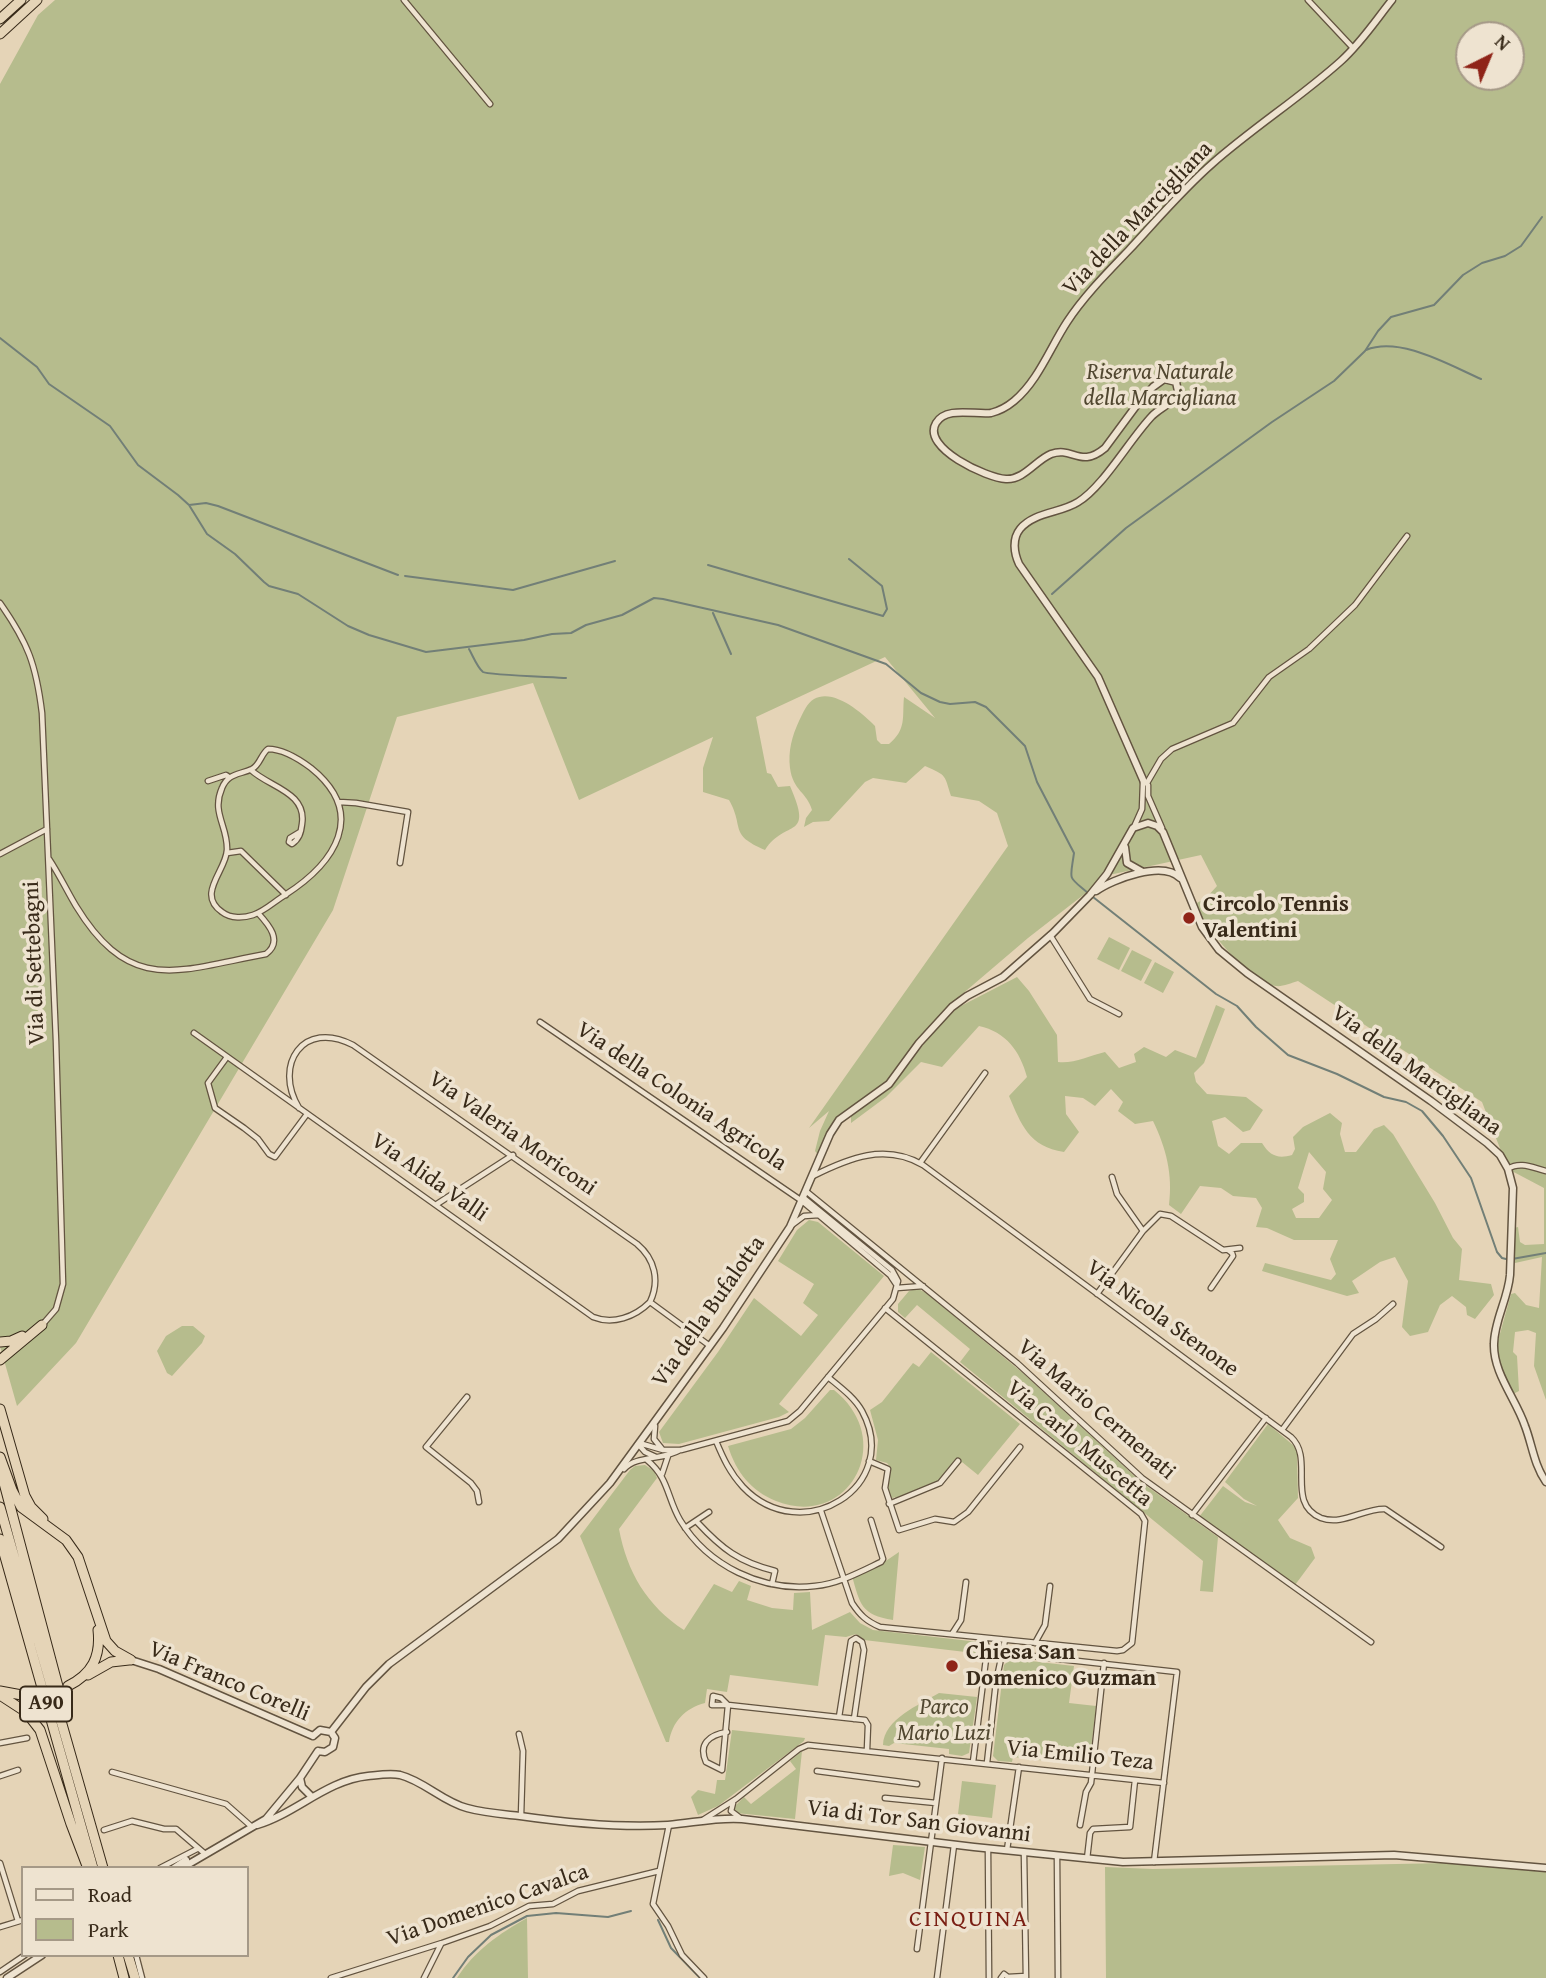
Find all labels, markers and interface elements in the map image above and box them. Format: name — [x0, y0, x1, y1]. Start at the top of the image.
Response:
north arrow — [1455, 21, 1525, 91]
text: N — [1489, 28, 1517, 57]
street label: Via della Marcigliana — [1057, 136, 1219, 302]
park label: Riserva Naturale della Marcigliana — [1084, 359, 1236, 413]
street label: Via di Settebagni — [18, 881, 52, 1045]
place label: Circolo Tennis Valentini — [1203, 891, 1349, 945]
marker: Circolo Tennis Valentini — [1181, 910, 1197, 926]
street label: Via della Marcigliana — [1325, 1000, 1507, 1142]
street label: Via della Colonia Agricola — [571, 1016, 791, 1178]
street label: Via Valeria Moriconi — [423, 1066, 601, 1202]
street label: Via Alida Valli — [365, 1128, 493, 1228]
street label: Via della Bufalotta — [647, 1231, 771, 1393]
street label: Via Nicola Stenone — [1080, 1254, 1244, 1384]
street label: Via Mario Cermenati — [1011, 1334, 1181, 1486]
street label: Via Carlo Muscetta — [1000, 1375, 1158, 1513]
street label: Via Franco Corelli — [144, 1636, 314, 1728]
place label: Chiesa San Domenico Guzman — [966, 1639, 1156, 1693]
marker: Chiesa San Domenico Guzman — [944, 1658, 960, 1674]
road number: A90 — [20, 1686, 72, 1722]
park label: Parco Mario Luzi — [897, 1694, 991, 1748]
street label: Via Emilio Teza — [1005, 1735, 1155, 1777]
street label: Via di Tor San Giovanni — [806, 1795, 1032, 1849]
street label: Via Domenico Cavalca — [384, 1859, 592, 1953]
legend — [21, 1866, 248, 1957]
text: Road — [88, 1879, 132, 1910]
district label: CINQUINA — [910, 1906, 1028, 1934]
text: Park — [88, 1914, 129, 1945]

